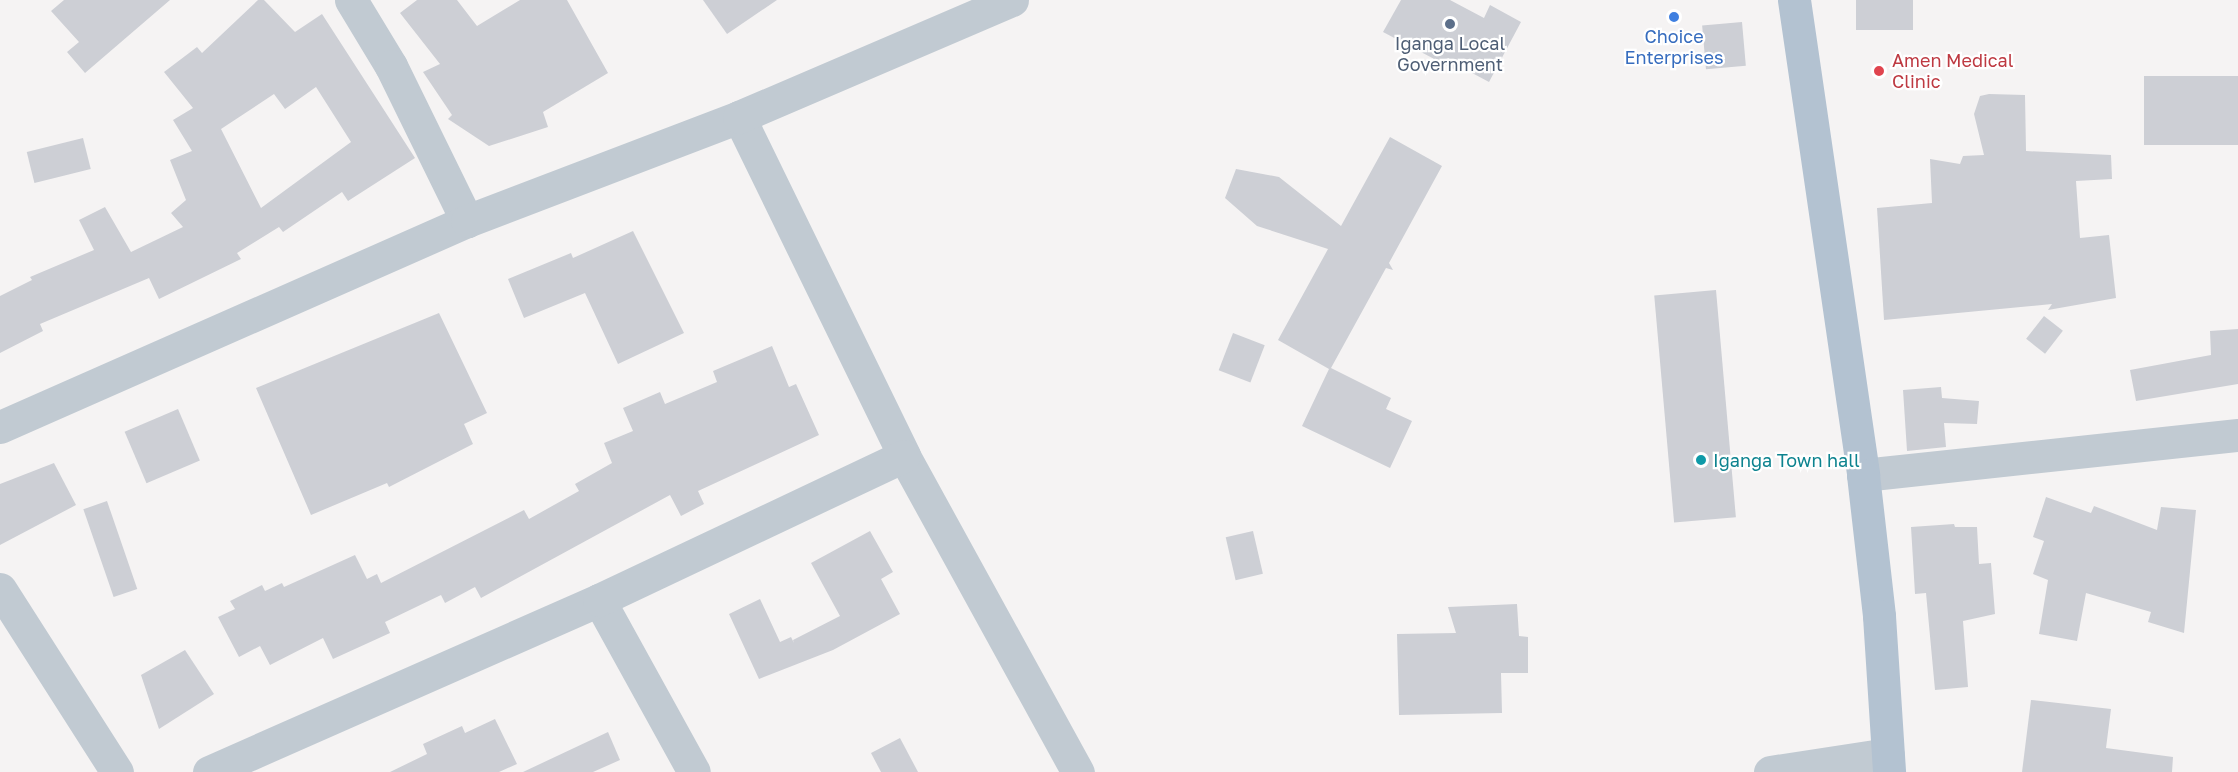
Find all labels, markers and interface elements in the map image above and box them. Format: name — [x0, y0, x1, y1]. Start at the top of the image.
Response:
marker: Choice Enterprises — [1667, 10, 1681, 24]
marker: Iganga Local Government — [1443, 17, 1457, 31]
place label: Choice Enterprises — [1625, 26, 1723, 68]
place label: Iganga Local Government — [1395, 33, 1505, 76]
place label: Amen Medical Clinic — [1892, 50, 2014, 92]
marker: Amen Medical Clinic — [1870, 62, 1888, 80]
place label: Iganga Town hall — [1713, 449, 1860, 471]
marker: Iganga Town hall — [1694, 453, 1708, 467]

